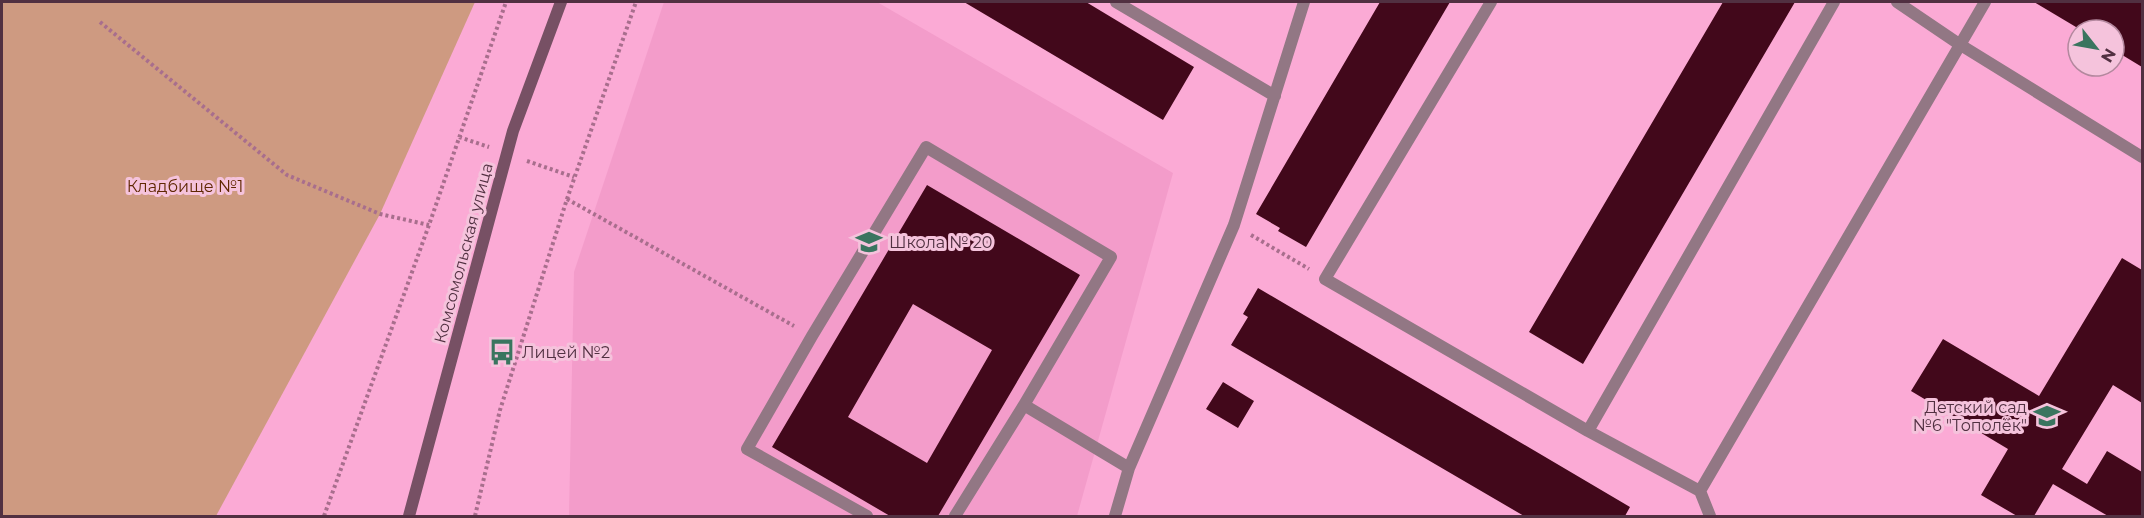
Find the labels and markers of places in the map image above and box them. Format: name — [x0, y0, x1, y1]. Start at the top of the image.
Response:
school or university icon: Школа № 20 — [854, 227, 884, 257]
place label: Школа № 20 — [889, 233, 992, 252]
bus stop icon: Лицей №2 — [487, 337, 517, 367]
place label: Лицей №2 — [522, 343, 610, 362]
place label: Детский сад №6 "Тополёк" — [1913, 398, 2027, 435]
school or university icon: Детский сад №6 "Тополёк" — [2032, 401, 2062, 431]

